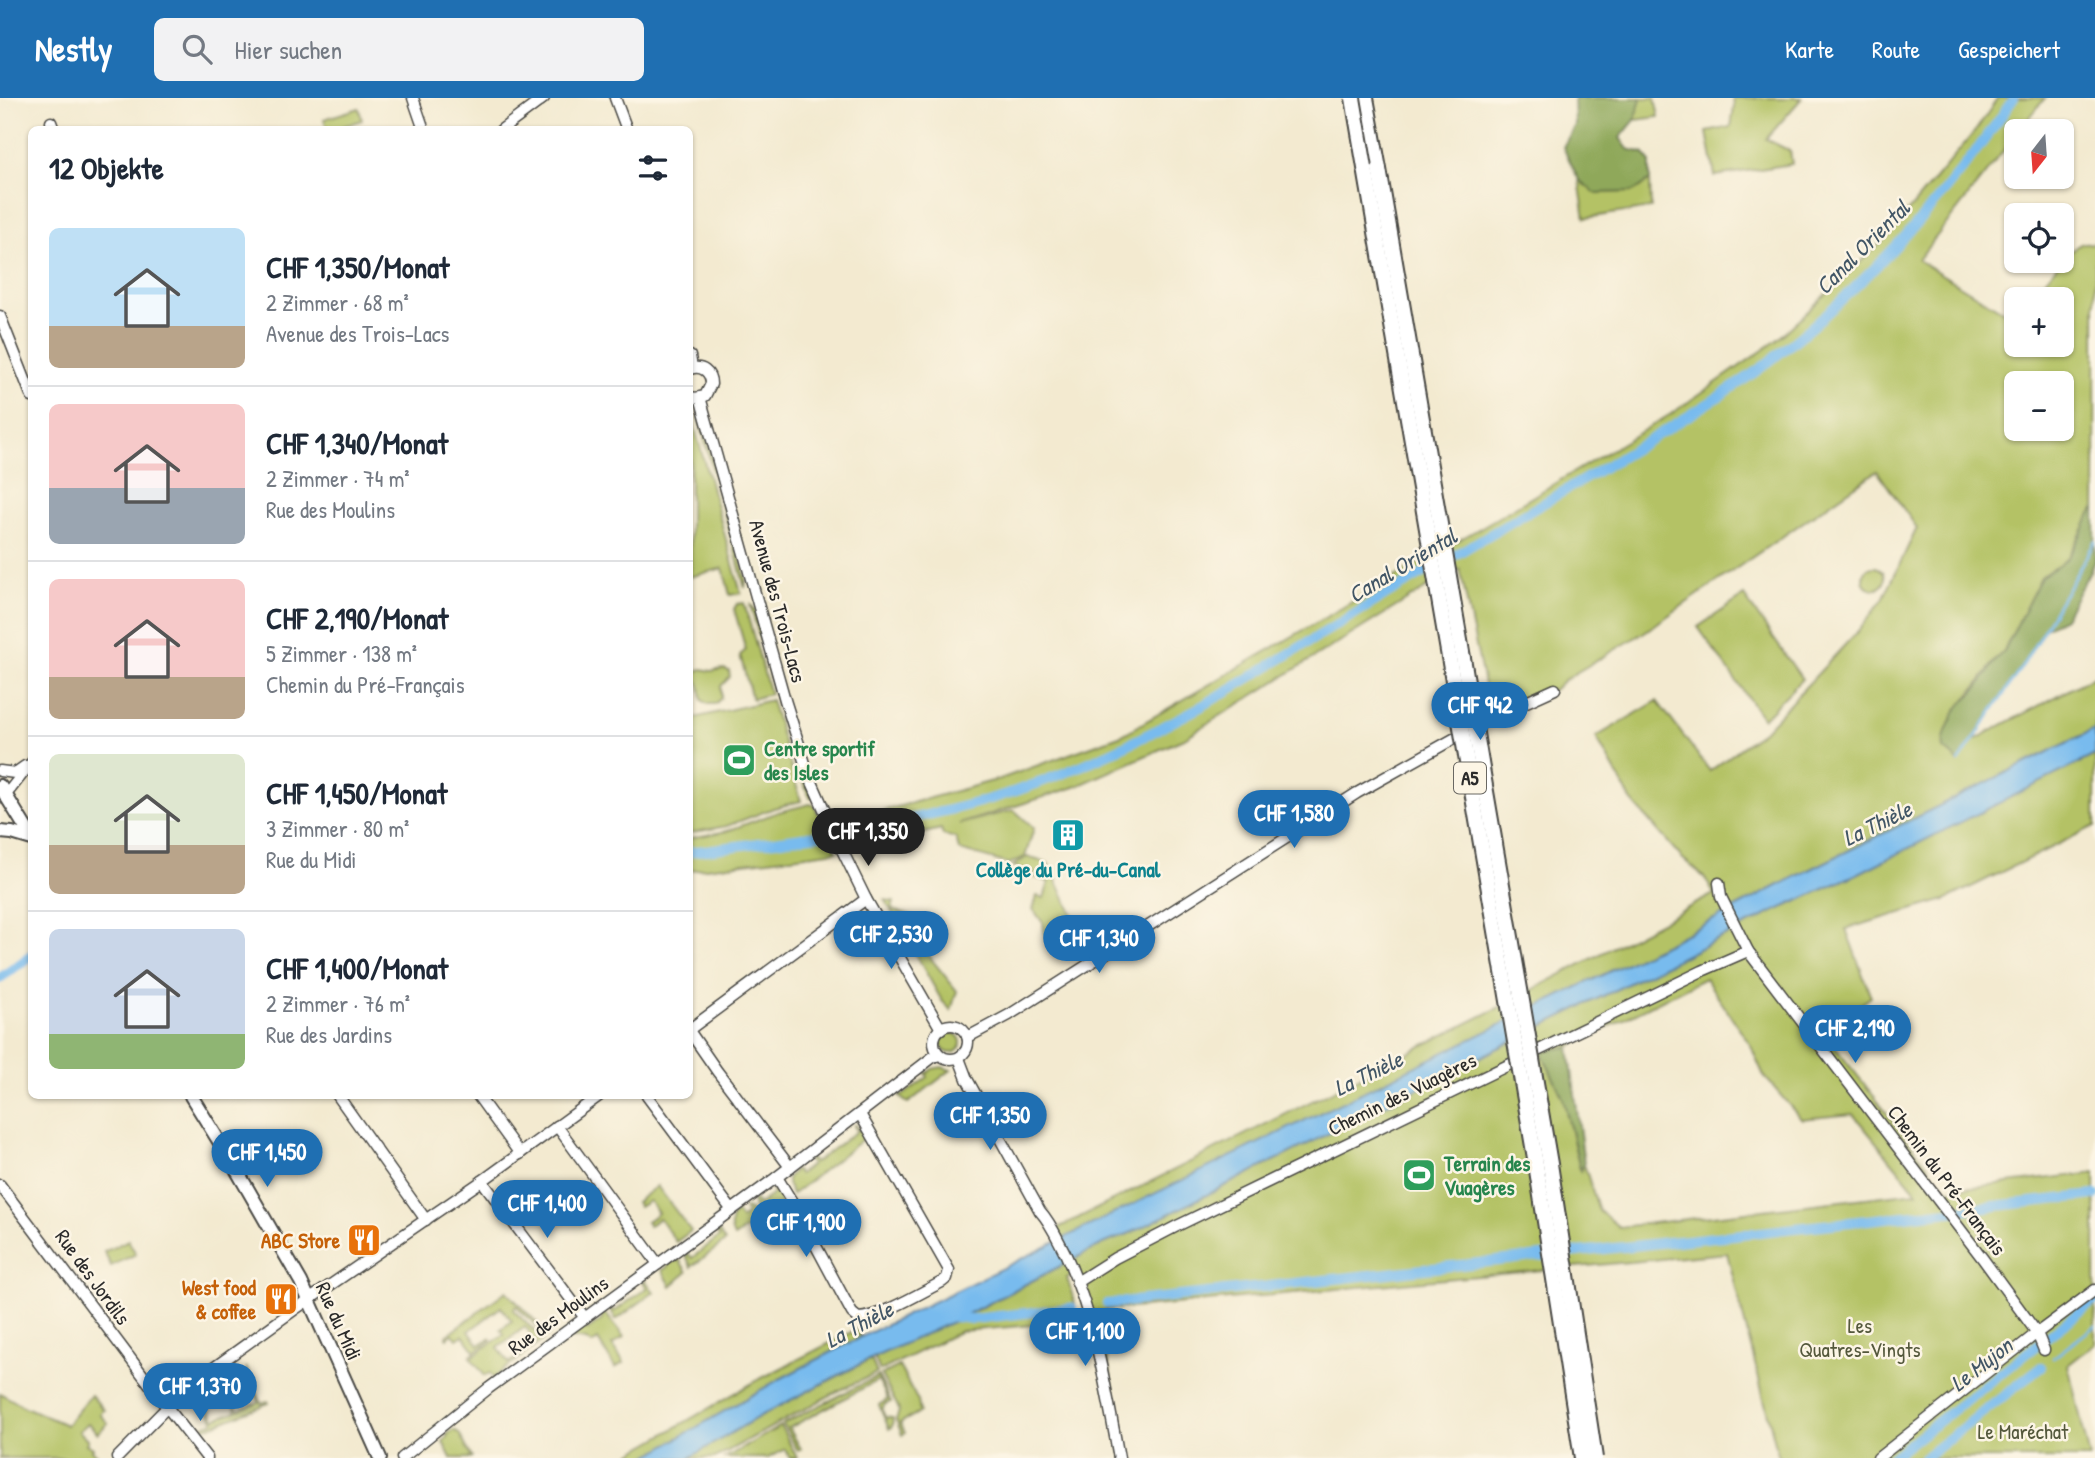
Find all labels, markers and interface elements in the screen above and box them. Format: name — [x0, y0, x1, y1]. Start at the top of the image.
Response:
search box — [154, 18, 644, 81]
text: Nestly — [35, 27, 112, 71]
icon: search — [178, 30, 216, 68]
text: Hier suchen — [234, 32, 342, 67]
text: Karte — [1785, 33, 1834, 65]
text: Route — [1872, 33, 1920, 65]
text: Gespeichert — [1958, 33, 2060, 65]
north arrow — [2004, 119, 2074, 189]
map controls — [2004, 119, 2074, 441]
text: 12 Objekte — [49, 148, 164, 188]
icon: filters — [634, 149, 672, 187]
water label: Canal Oriental — [1808, 192, 1917, 301]
button: locate — [2004, 203, 2074, 273]
text: CHF 1,350/Monat — [266, 247, 449, 287]
icon: home — [105, 256, 189, 340]
text: 2 Zimmer · 68 m² — [266, 287, 409, 318]
button: + — [2004, 287, 2074, 357]
text: Avenue des Trois-Lacs — [266, 318, 449, 349]
button: − — [2004, 371, 2074, 441]
text: CHF 1,340/Monat — [266, 423, 448, 463]
icon: home — [105, 432, 189, 516]
text: 2 Zimmer · 74 m² — [266, 463, 410, 494]
text: Rue des Moulins — [266, 494, 395, 525]
street label: Avenue des Trois-Lacs — [742, 516, 814, 686]
water label: Canal Oriental — [1342, 520, 1463, 610]
text: CHF 2,190/Monat — [266, 598, 448, 638]
icon: home — [105, 607, 189, 691]
text: 5 Zimmer · 138 m² — [266, 638, 417, 669]
text: Chemin du Pré-Français — [266, 669, 465, 700]
pin: CHF 942 — [1415, 682, 1545, 742]
text: CHF 942 — [1447, 689, 1513, 720]
place label: Centre sportif des Isles — [764, 734, 875, 787]
sports icon: Centre sportif des Isles — [720, 741, 758, 779]
road number: A5 — [1454, 762, 1486, 793]
text: CHF 1,450/Monat — [266, 773, 447, 813]
icon: home — [105, 782, 189, 866]
pin: CHF 1,580 — [1214, 790, 1374, 850]
water label: La Thièle — [1837, 793, 1917, 853]
text: CHF 1,580 — [1254, 797, 1334, 828]
pin: CHF 1,350 — [788, 808, 948, 868]
text: 3 Zimmer · 80 m² — [266, 813, 409, 844]
text: CHF 1,350 — [828, 815, 908, 846]
building icon: Collège du Pré-du-Canal — [1049, 816, 1087, 854]
text: Rue du Midi — [266, 844, 357, 875]
place label: Collège du Pré-du-Canal — [976, 855, 1161, 885]
pin: CHF 2,530 — [811, 912, 971, 971]
pin: CHF 1,340 — [1019, 916, 1179, 975]
text: CHF 2,530 — [849, 918, 933, 949]
text: CHF 1,340 — [1059, 922, 1139, 953]
text: CHF 1,400/Monat — [266, 948, 448, 988]
icon: home — [105, 957, 189, 1041]
text: 2 Zimmer · 76 m² — [266, 988, 410, 1019]
pin: CHF 2,190 — [1775, 1006, 1935, 1065]
text: CHF 2,190 — [1815, 1012, 1895, 1043]
text: Rue des Jardins — [266, 1019, 392, 1050]
water label: La Thièle — [1328, 1043, 1408, 1103]
street label: Chemin des Vuagères — [1323, 1045, 1481, 1143]
pin: CHF 1,350 — [910, 1093, 1070, 1152]
text: CHF 1,350 — [950, 1099, 1030, 1130]
street label: Chemin du Pré-Français — [1881, 1099, 2013, 1261]
pin: CHF 1,450 — [187, 1130, 347, 1189]
text: CHF 1,450 — [228, 1136, 306, 1167]
place label: Terrain des Vuagères — [1443, 1149, 1530, 1203]
sports icon: Terrain des Vuagères — [1400, 1156, 1438, 1194]
pin: CHF 1,400 — [467, 1180, 627, 1240]
text: CHF 1,400 — [507, 1187, 587, 1218]
pin: CHF 1,900 — [726, 1200, 886, 1259]
text: CHF 1,900 — [766, 1206, 846, 1237]
restaurant icon: ABC Store — [345, 1221, 383, 1259]
street label: Rue des Jordils — [49, 1223, 137, 1331]
place label: ABC Store — [261, 1226, 341, 1255]
street label: Rue des Moulins — [502, 1269, 614, 1361]
place label: West food & coffee — [182, 1273, 257, 1326]
street label: Rue du Midi — [309, 1277, 369, 1365]
restaurant icon: West food & coffee — [262, 1280, 300, 1318]
water label: La Thièle — [820, 1293, 899, 1355]
pin: CHF 1,100 — [1005, 1308, 1165, 1368]
park label: Les Quatres-Vingts — [1799, 1311, 1921, 1364]
text: CHF 1,100 — [1045, 1315, 1125, 1346]
water label: Le Mujon — [1943, 1329, 2020, 1398]
pin: CHF 1,370 — [120, 1364, 280, 1423]
text: CHF 1,370 — [159, 1370, 241, 1401]
park label: Le Maréchat — [1978, 1417, 2069, 1446]

